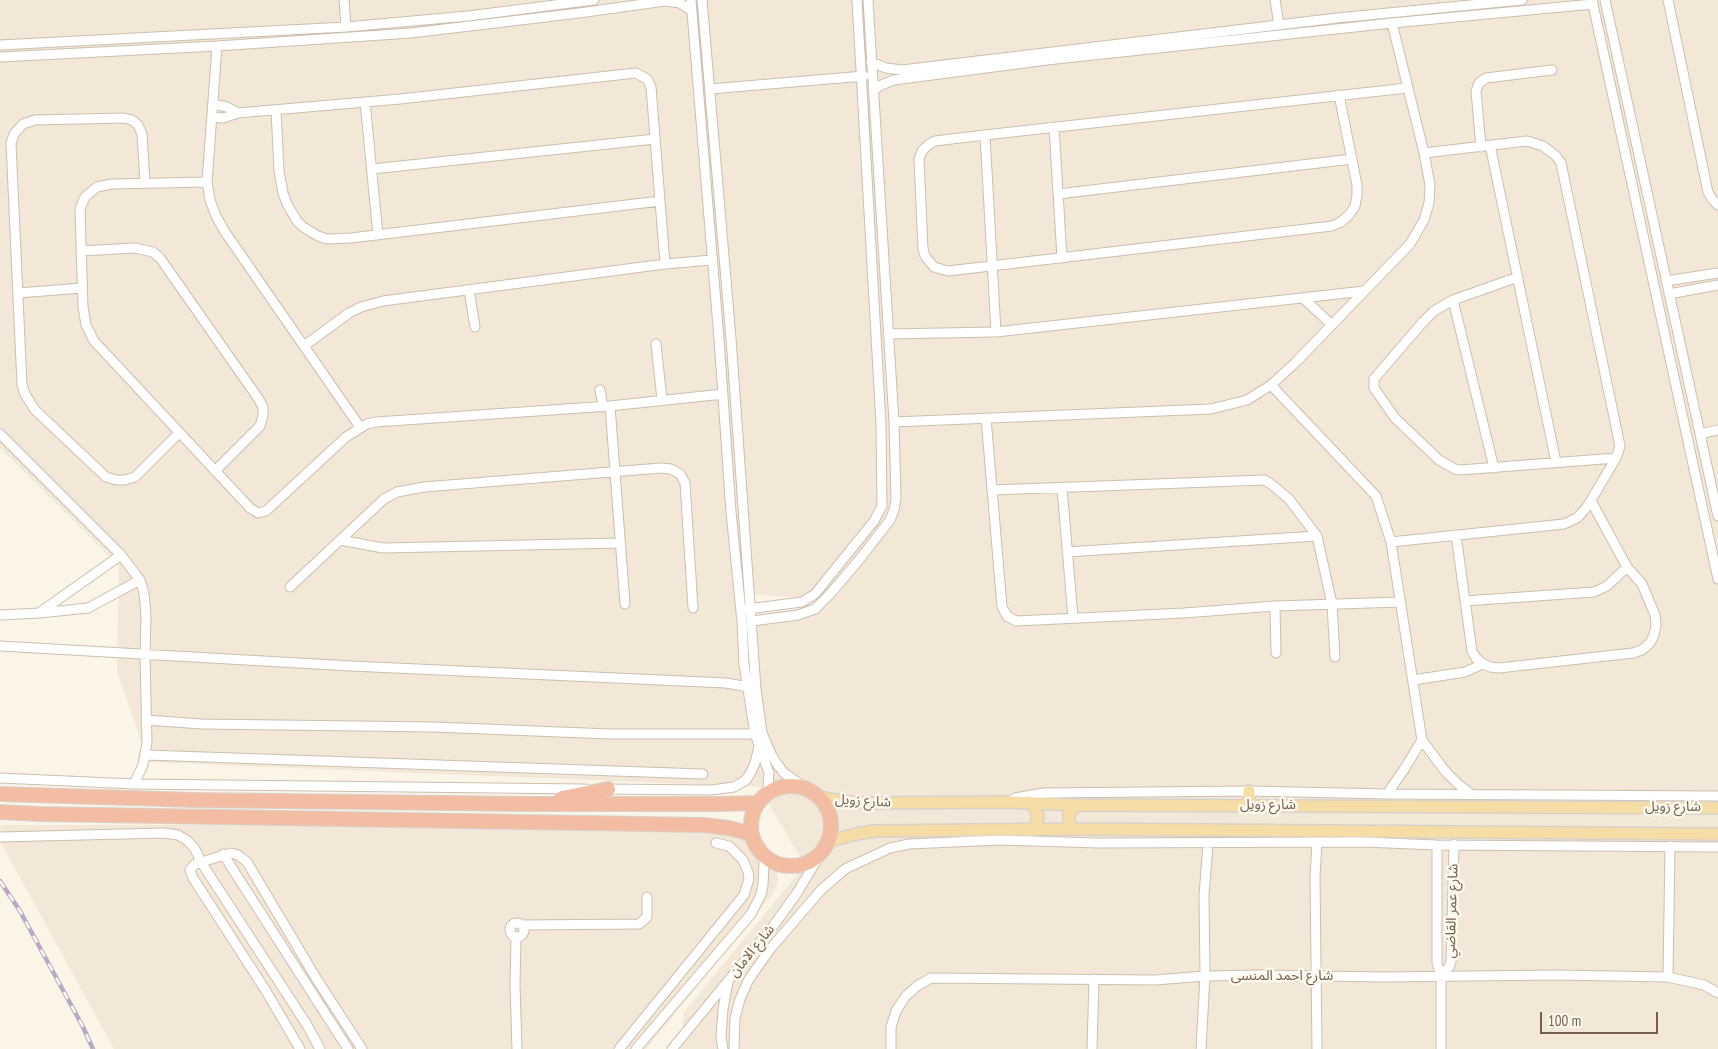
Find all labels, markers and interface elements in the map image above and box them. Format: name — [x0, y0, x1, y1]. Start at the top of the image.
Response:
street label: شارع زويل — [835, 791, 891, 811]
street label: شارع زويل — [1240, 797, 1296, 813]
street label: شارع زويل — [1645, 799, 1701, 815]
street label: شارع عمر القاضي — [1442, 863, 1462, 959]
street label: شارع الامان — [726, 921, 778, 981]
street label: شارع احمد المنسى — [1231, 968, 1333, 984]
scale bar — [1543, 1002, 1660, 1034]
text: 100 m — [1548, 1011, 1581, 1030]

